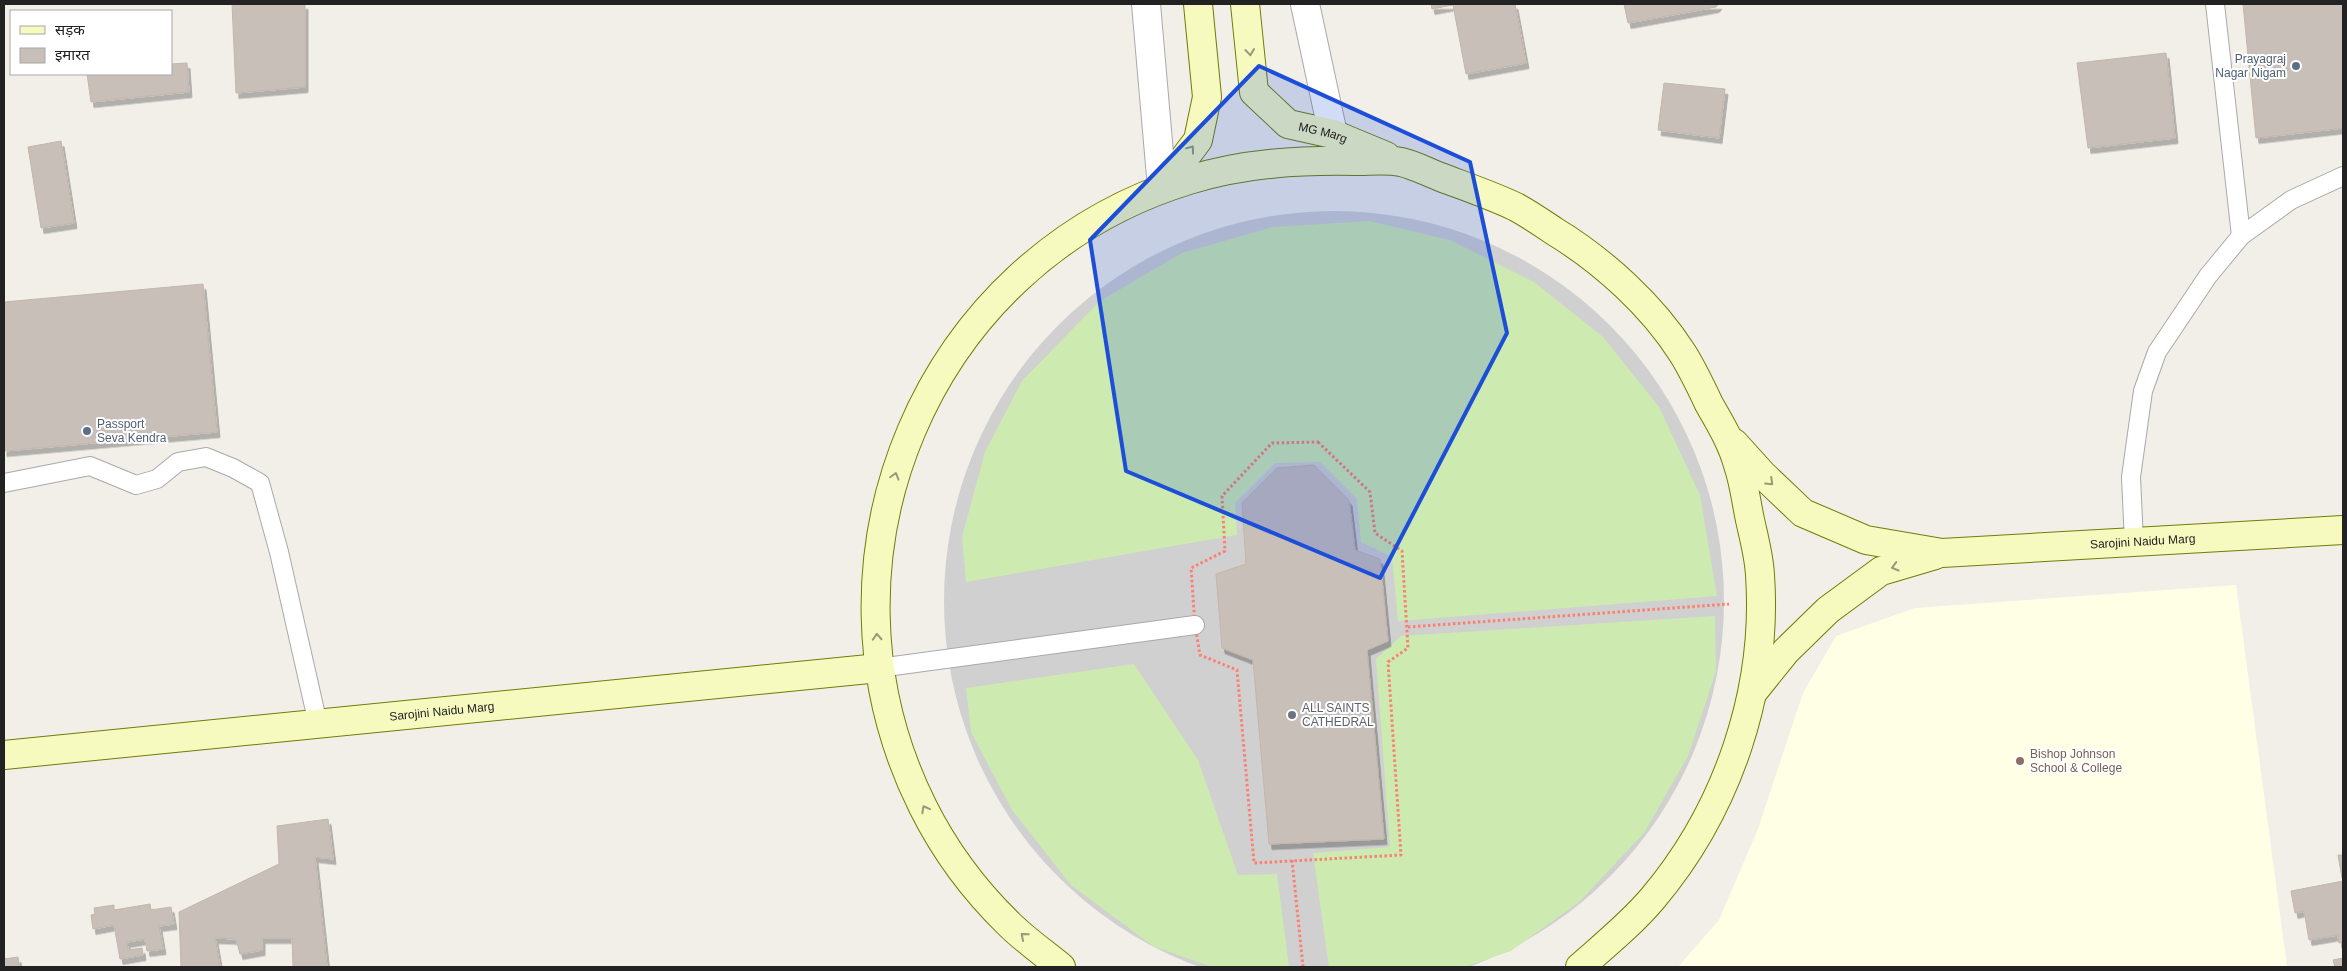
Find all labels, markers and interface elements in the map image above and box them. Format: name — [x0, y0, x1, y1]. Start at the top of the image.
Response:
legend — [10, 10, 172, 75]
text: सड़क — [55, 21, 85, 38]
text: इमारत — [55, 46, 90, 63]
one-way arrow — [1244, 49, 1255, 57]
place label: Prayagraj Nagar Nigam — [2215, 52, 2286, 80]
marker: Prayagraj Nagar Nigam — [2290, 60, 2302, 72]
street label: MG Marg — [1297, 120, 1349, 146]
one-way arrow — [1185, 145, 1194, 155]
place label: Passport Seva Kendra — [97, 417, 167, 445]
marker: Passport Seva Kendra — [81, 425, 93, 437]
one-way arrow — [890, 473, 900, 481]
one-way arrow — [1764, 476, 1773, 485]
street label: Sarojini Naidu Marg — [2090, 531, 2196, 552]
one-way arrow — [1891, 561, 1899, 571]
one-way arrow — [872, 632, 883, 640]
street label: Sarojini Naidu Marg — [389, 699, 495, 724]
place label: ALL SAINTS CATHEDRAL — [1302, 701, 1374, 729]
marker: ALL SAINTS CATHEDRAL — [1286, 709, 1298, 721]
place label: Bishop Johnson School & College — [2030, 747, 2122, 775]
marker: Bishop Johnson School & College — [2014, 755, 2026, 767]
one-way arrow — [921, 805, 931, 814]
one-way arrow — [1020, 933, 1029, 942]

